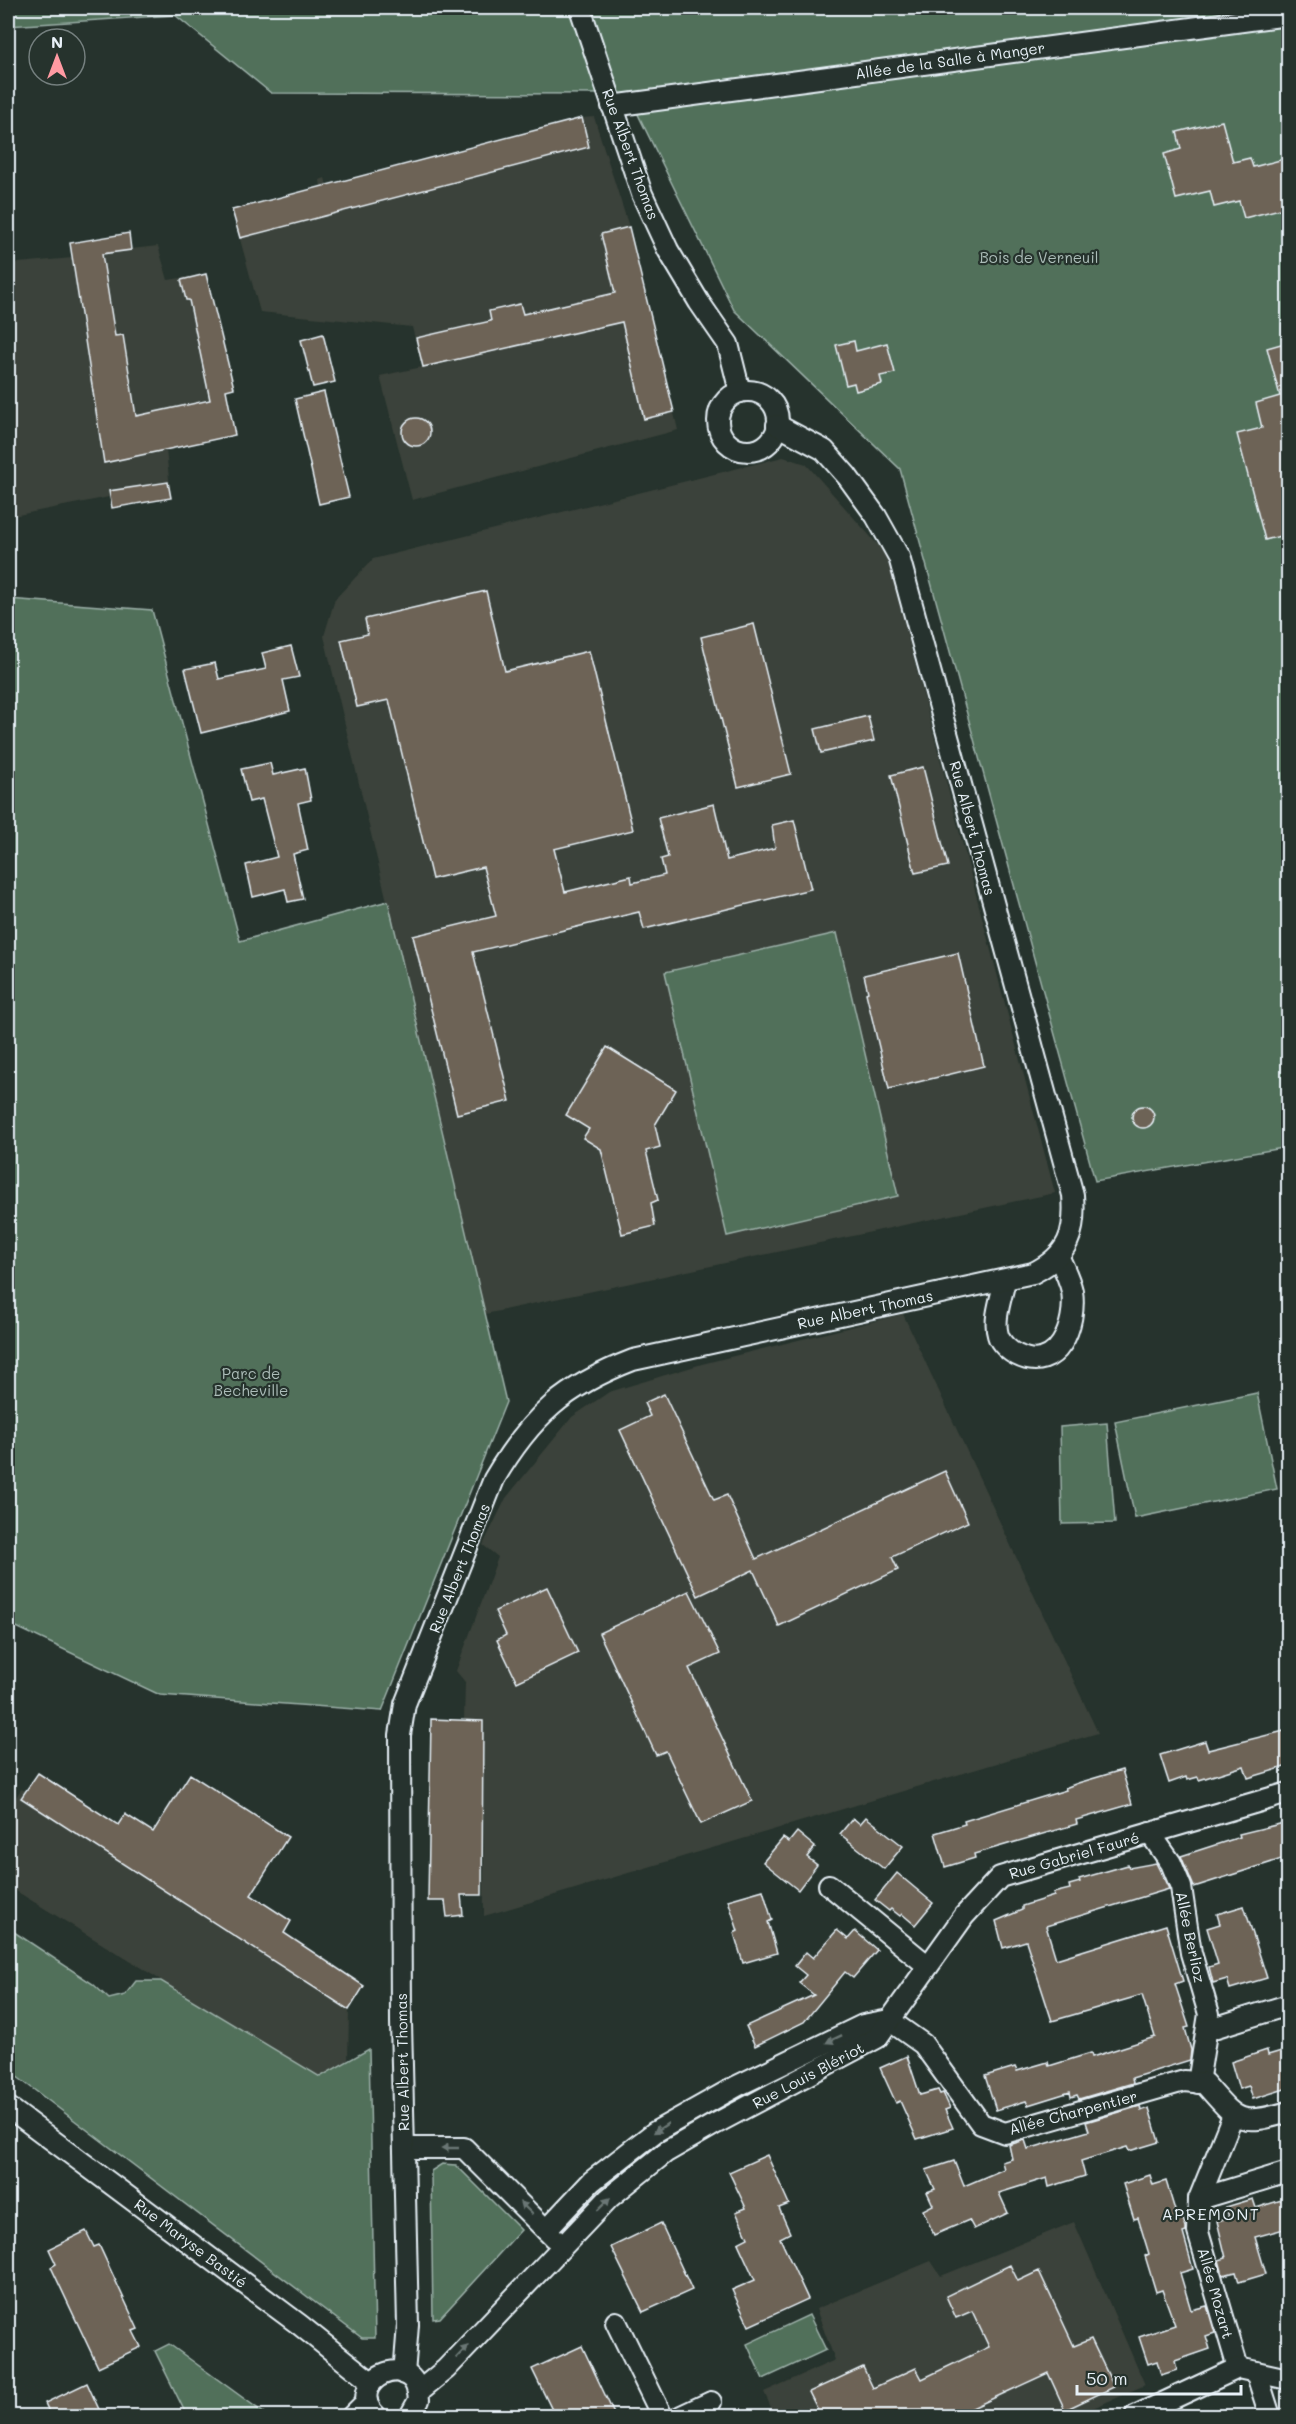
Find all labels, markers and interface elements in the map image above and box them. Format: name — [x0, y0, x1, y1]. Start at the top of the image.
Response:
north arrow — [27, 27, 87, 87]
text: N — [51, 31, 63, 52]
street label: Allée de la Salle à Manger — [854, 37, 1046, 83]
street label: Rue Albert Thomas — [598, 86, 664, 222]
park label: Bois de Verneuil — [979, 247, 1099, 267]
street label: Rue Albert Thomas — [945, 759, 1001, 897]
street label: Rue Albert Thomas — [795, 1285, 935, 1333]
park label: Parc de Becheville — [214, 1363, 288, 1400]
street label: Rue Albert Thomas — [424, 1500, 494, 1636]
street label: Rue Gabriel Fauré — [1007, 1827, 1141, 1883]
street label: Allée Berlioz — [1172, 1889, 1210, 1985]
street label: Rue Albert Thomas — [391, 1993, 413, 2131]
one-way arrow — [825, 2035, 842, 2044]
street label: Rue Louis Blériot — [749, 2037, 867, 2113]
street label: Allée Charpentier — [1007, 2085, 1139, 2139]
one-way arrow — [652, 2123, 669, 2134]
one-way arrow — [441, 2143, 460, 2153]
street label: Rue Maryse Bastié — [131, 2194, 251, 2292]
one-way arrow — [596, 2197, 610, 2211]
one-way arrow — [519, 2202, 533, 2216]
district label: APREMONT — [1162, 2203, 1260, 2224]
street label: Allée Mozart — [1193, 2245, 1239, 2341]
one-way arrow — [454, 2346, 468, 2360]
scale bar — [1077, 2358, 1240, 2396]
text: 50 m — [1086, 2366, 1128, 2390]

